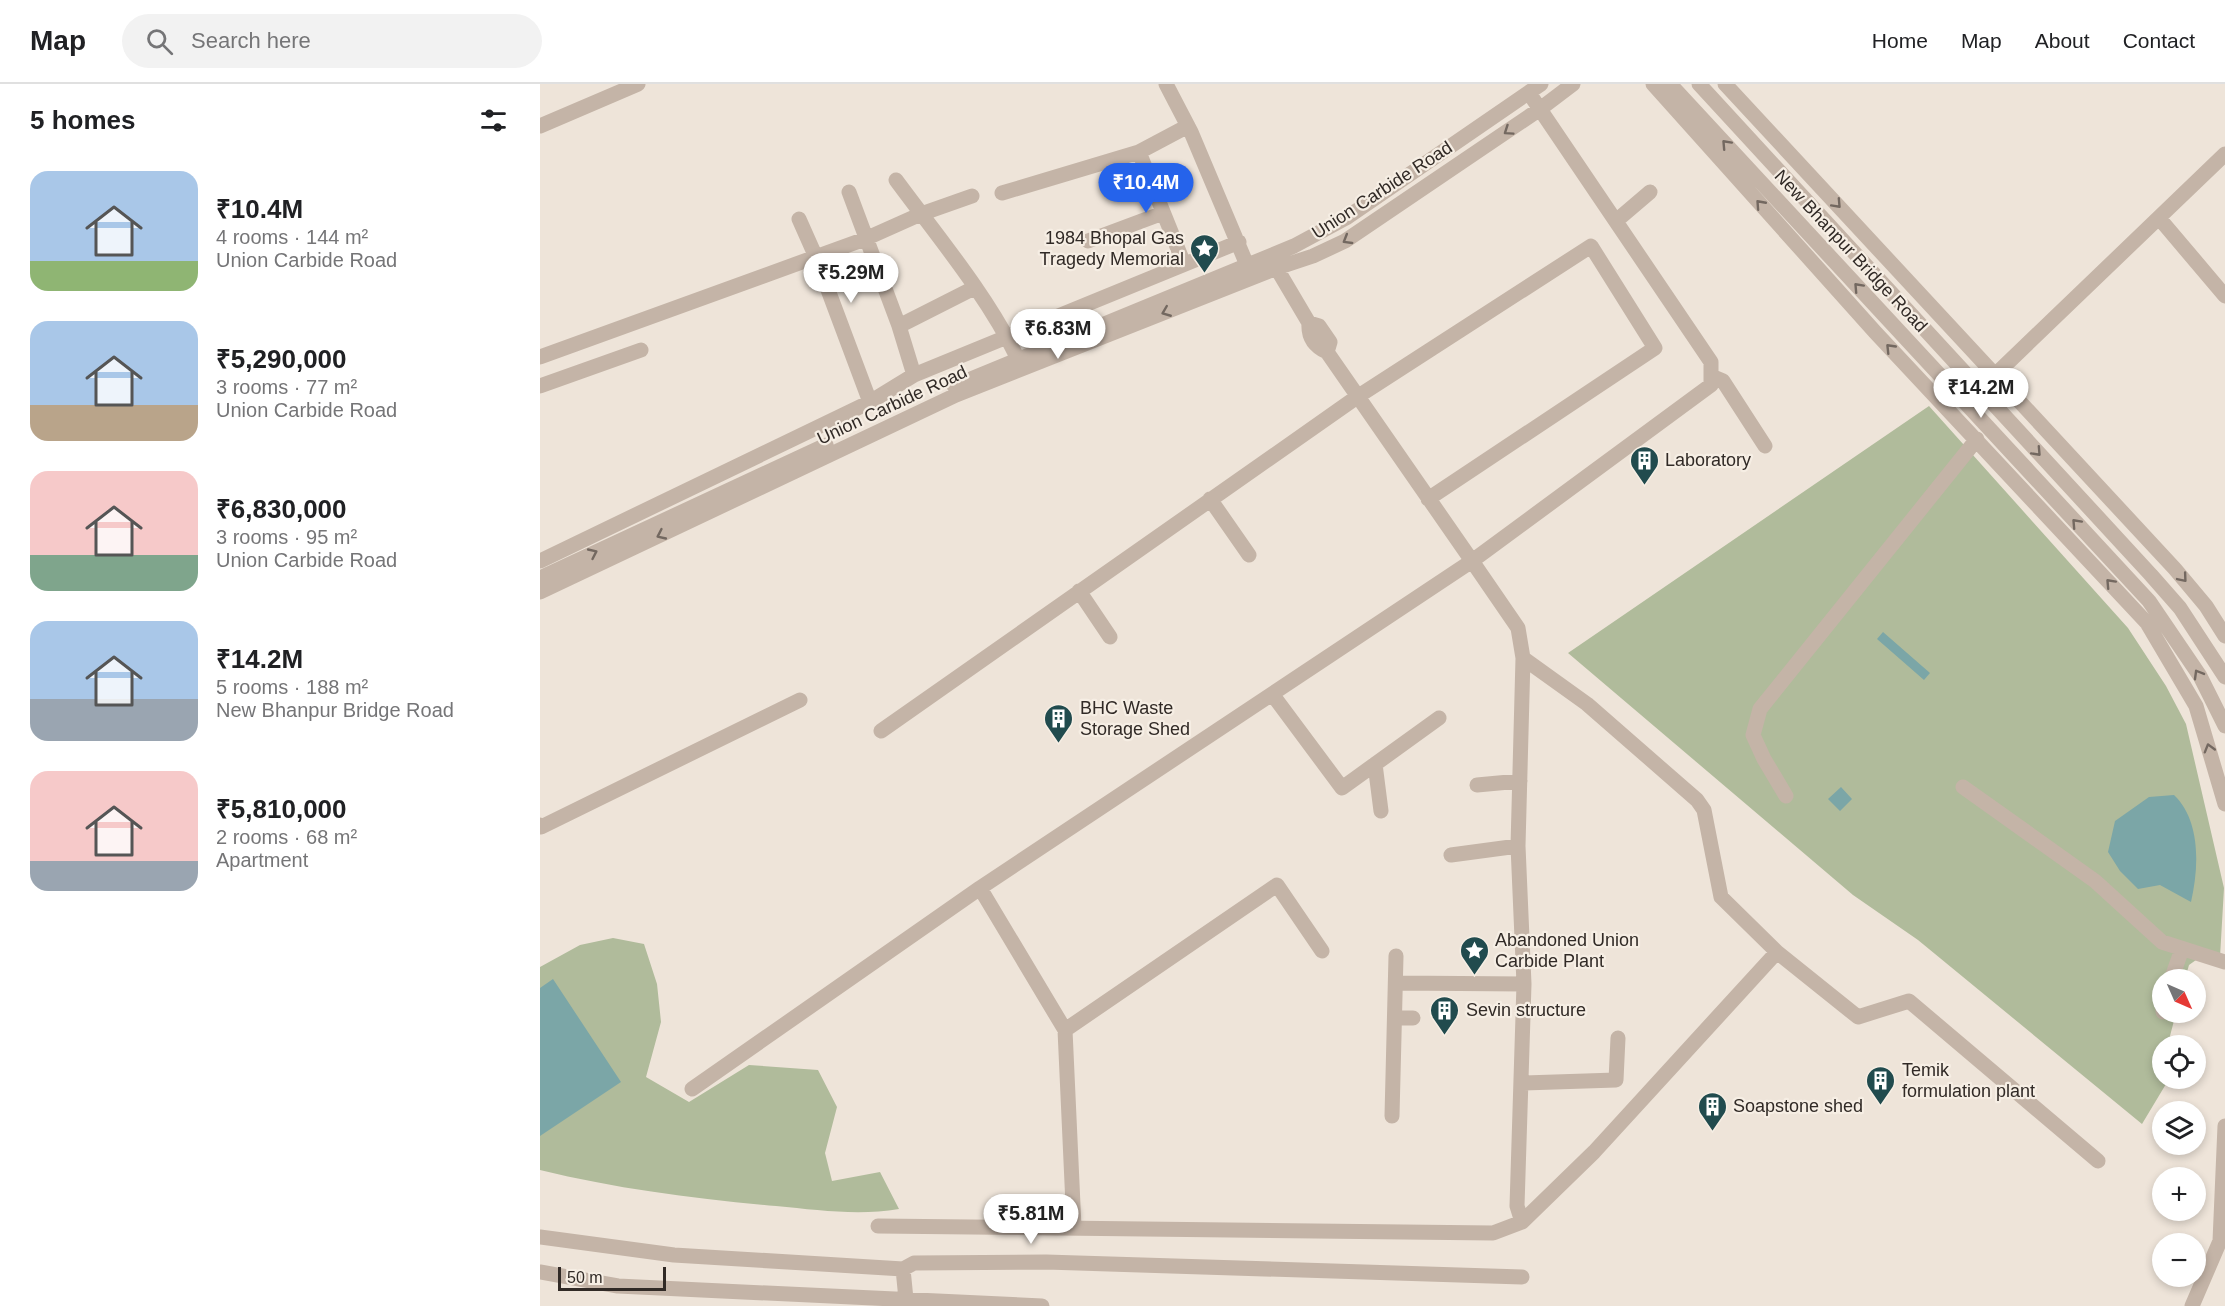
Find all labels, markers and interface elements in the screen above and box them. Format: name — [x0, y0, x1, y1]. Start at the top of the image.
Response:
search box — [122, 14, 542, 68]
text: Map — [30, 25, 86, 56]
icon: search — [143, 25, 176, 58]
text: Search here — [191, 28, 311, 53]
text: Home — [1872, 29, 1928, 52]
text: Map — [1961, 29, 2002, 52]
text: About — [2035, 29, 2090, 52]
text: Contact — [2123, 29, 2195, 52]
icon: filters — [477, 104, 510, 137]
text: 5 homes — [30, 105, 136, 135]
one-way arrow — [1504, 124, 1515, 135]
street label: Union Carbide Road — [1308, 137, 1456, 243]
one-way arrow — [1722, 141, 1733, 152]
pin: ₹10.4M — [1097, 163, 1195, 214]
street label: New Bhanpur Bridge Road — [1771, 166, 1931, 336]
text: ₹10.4M — [1112, 171, 1180, 193]
text: ₹10.4M — [216, 194, 303, 224]
icon: home — [78, 195, 150, 267]
one-way arrow — [1829, 197, 1840, 208]
one-way arrow — [1756, 200, 1767, 211]
text: 4 rooms · 144 m² — [216, 226, 368, 248]
place label: 1984 Bhopal Gas Tragedy Memorial — [1040, 228, 1184, 269]
place icon: 1984 Bhopal Gas Tragedy Memorial — [1189, 232, 1221, 274]
one-way arrow — [1343, 232, 1353, 244]
text: Union Carbide Road — [216, 249, 397, 271]
pin: ₹5.29M — [802, 253, 900, 304]
text: ₹5.29M — [817, 261, 885, 283]
one-way arrow — [1854, 284, 1865, 294]
one-way arrow — [1161, 305, 1172, 317]
pin: ₹6.83M — [1009, 309, 1107, 360]
text: ₹6.83M — [1024, 317, 1092, 339]
text: ₹5,290,000 — [216, 344, 347, 374]
icon: home — [78, 345, 150, 417]
one-way arrow — [1887, 345, 1898, 356]
street label: Union Carbide Road — [814, 361, 970, 449]
pin: ₹14.2M — [1932, 368, 2030, 419]
text: 3 rooms · 77 m² — [216, 376, 357, 398]
text: ₹14.2M — [1947, 376, 2015, 398]
text: Union Carbide Road — [216, 399, 397, 421]
building icon: Laboratory — [1628, 444, 1660, 486]
one-way arrow — [2030, 445, 2041, 455]
place label: Laboratory — [1665, 450, 1751, 470]
text: ₹6,830,000 — [216, 494, 347, 524]
icon: home — [78, 495, 150, 567]
one-way arrow — [2072, 519, 2083, 529]
text: 3 rooms · 95 m² — [216, 526, 357, 548]
one-way arrow — [657, 527, 668, 539]
one-way arrow — [587, 548, 598, 560]
text: Union Carbide Road — [216, 549, 397, 571]
one-way arrow — [2176, 571, 2187, 582]
one-way arrow — [2106, 579, 2117, 590]
text: ₹14.2M — [216, 644, 303, 674]
icon: home — [78, 645, 150, 717]
one-way arrow — [2194, 670, 2205, 680]
text: 5 rooms · 188 m² — [216, 676, 368, 698]
place label: BHC Waste Storage Shed — [1080, 698, 1190, 739]
text: New Bhanpur Bridge Road — [216, 699, 454, 721]
building icon: BHC Waste Storage Shed — [1043, 702, 1075, 744]
one-way arrow — [2204, 743, 2216, 754]
text: ₹5,810,000 — [216, 794, 347, 824]
icon: home — [78, 795, 150, 867]
text: 2 rooms · 68 m² — [216, 826, 357, 848]
text: Apartment — [216, 849, 308, 871]
place label: Abandoned Union Carbide Plant — [1495, 930, 1639, 971]
place icon: Abandoned Union Carbide Plant — [1458, 934, 1490, 976]
north arrow — [2152, 969, 2206, 1023]
map controls — [2152, 969, 2206, 1287]
building icon: Sevin structure — [1429, 994, 1461, 1036]
place label: Sevin structure — [1466, 1000, 1586, 1020]
button: locate — [2152, 1035, 2206, 1089]
place label: Temik formulation plant — [1902, 1060, 2035, 1101]
building icon: Temik formulation plant — [1865, 1064, 1897, 1106]
building icon: Soapstone shed — [1696, 1090, 1728, 1132]
place label: Soapstone shed — [1733, 1096, 1863, 1116]
button: layers — [2152, 1101, 2206, 1155]
button: + — [2152, 1167, 2206, 1221]
pin: ₹5.81M — [982, 1194, 1080, 1245]
text: ₹5.81M — [997, 1202, 1065, 1224]
button: − — [2152, 1233, 2206, 1287]
scale bar — [558, 1264, 666, 1292]
text: 50 m — [567, 1269, 603, 1286]

